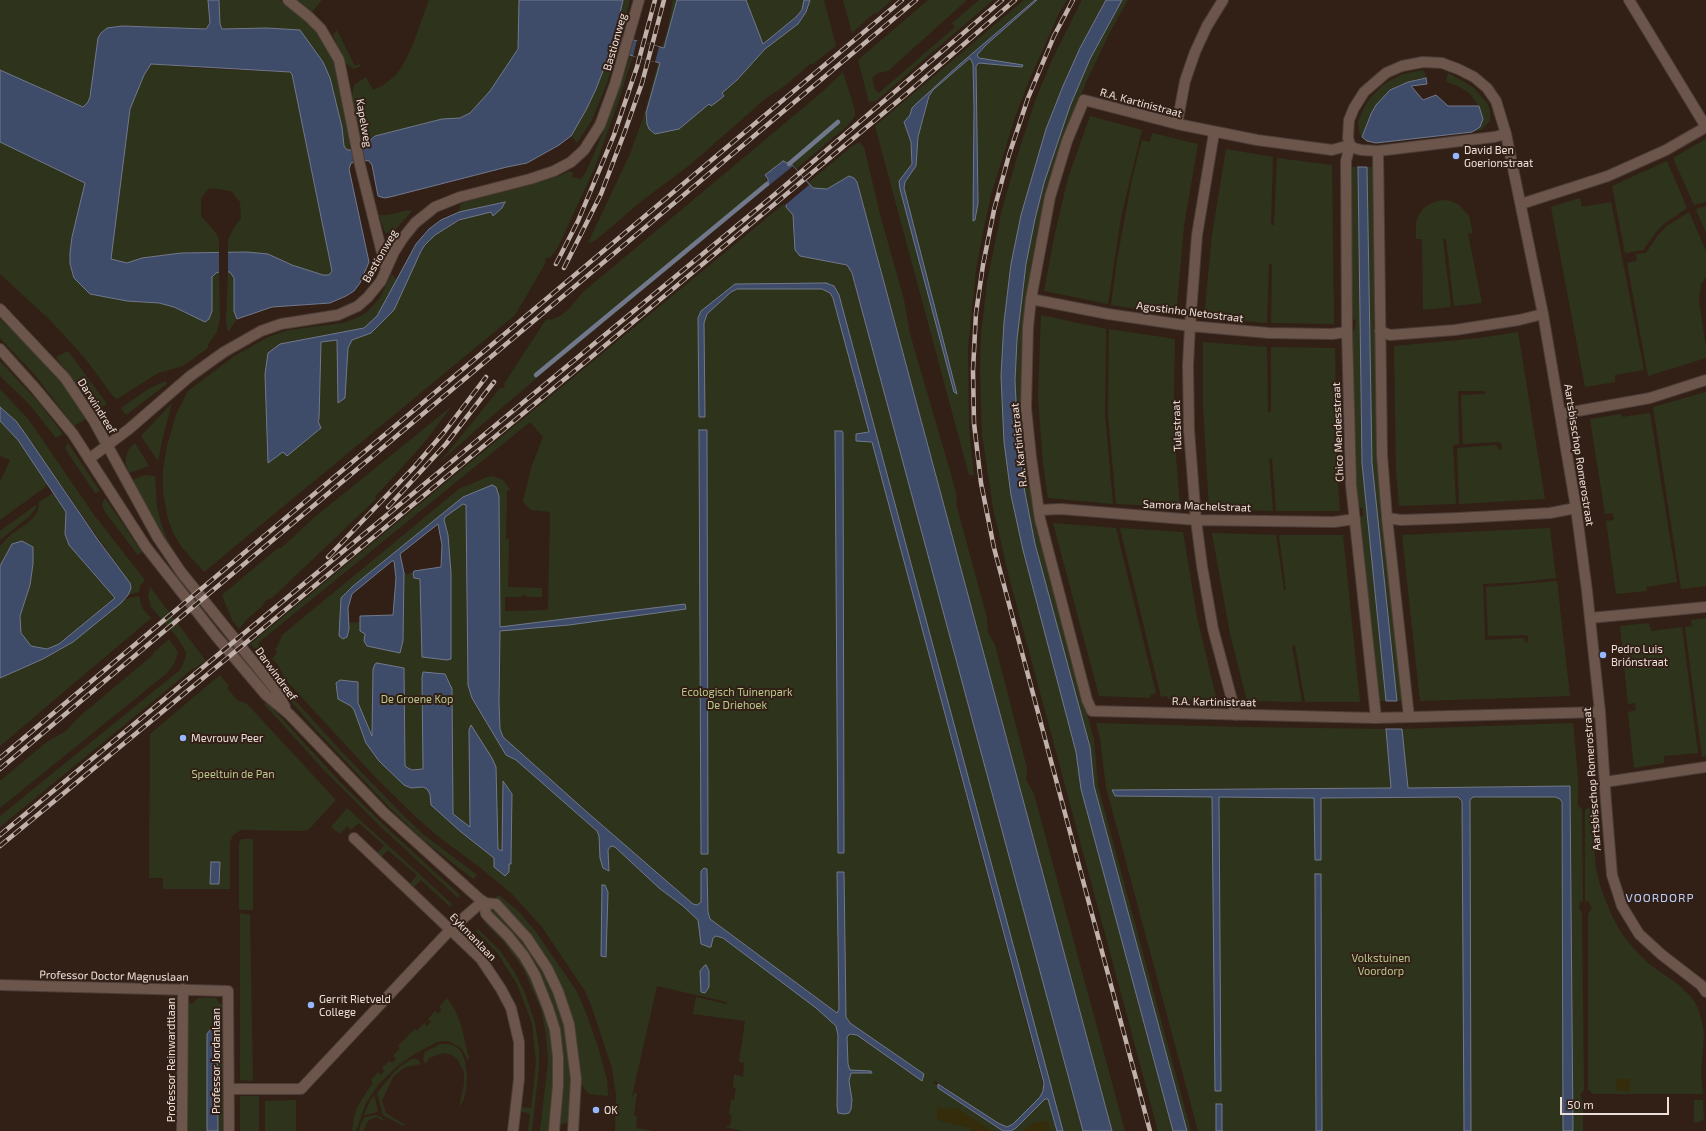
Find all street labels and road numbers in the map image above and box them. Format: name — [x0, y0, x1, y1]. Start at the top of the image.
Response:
street label: Bastionweg — [601, 12, 629, 72]
street label: R.A. Kartinistraat — [1098, 86, 1184, 120]
street label: Kapelweg — [353, 98, 375, 148]
street label: Bastionweg — [360, 227, 400, 285]
street label: Agostinho Netostraat — [1136, 299, 1244, 325]
street label: Darwindreef — [75, 376, 119, 436]
street label: Chico Mendesstraat — [1330, 382, 1346, 482]
street label: Aartsbisschop Romerostraat — [1561, 383, 1597, 527]
street label: Tulastraat — [1170, 400, 1184, 452]
street label: R.A. Kartinistraat — [1008, 402, 1030, 488]
street label: Samora Machelstraat — [1143, 498, 1251, 514]
street label: Darwindreef — [252, 645, 300, 703]
street label: R.A. Kartinistraat — [1172, 695, 1256, 709]
street label: Aartsbisschop Romerostraat — [1580, 707, 1604, 851]
street label: Eykmanlaan — [447, 910, 499, 964]
street label: Professor Doctor Magnuslaan — [39, 968, 189, 984]
street label: Professor Reinwardtlaan — [164, 998, 178, 1122]
street label: Professor Jordanlaan — [209, 1008, 223, 1114]

